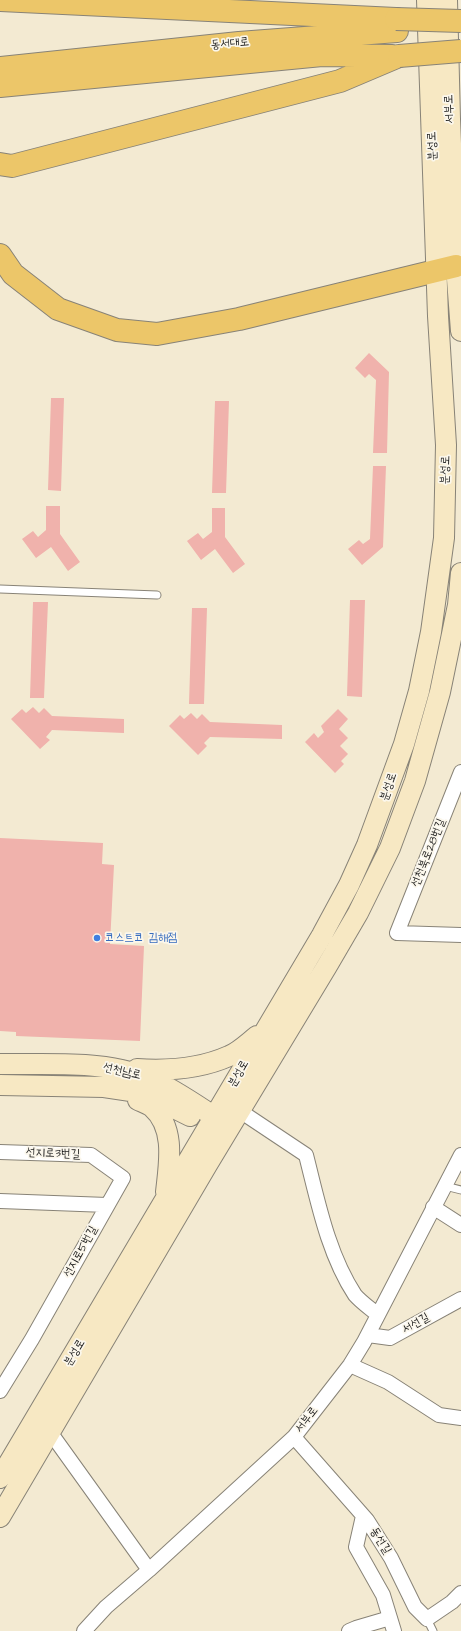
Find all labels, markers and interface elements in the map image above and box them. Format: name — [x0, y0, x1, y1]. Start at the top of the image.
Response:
street label: 동서대로 — [210, 35, 250, 53]
street label: 서부로 — [442, 94, 458, 124]
street label: 분성로 — [425, 131, 441, 161]
street label: 분성로 — [438, 455, 454, 485]
street label: 분성로 — [377, 771, 401, 803]
street label: 선천북로28번길 — [409, 817, 449, 889]
place label: 코스트코 김해점 — [105, 931, 177, 945]
marker: 코스트코 김해점 — [92, 933, 102, 943]
street label: 분성로 — [226, 1058, 252, 1090]
street label: 선천남로 — [102, 1061, 142, 1083]
street label: 선지로3번길 — [26, 1146, 80, 1162]
street label: 선지로5번길 — [61, 1224, 101, 1280]
street label: 서선길 — [400, 1311, 432, 1337]
street label: 분성로 — [61, 1337, 89, 1369]
street label: 서부로 — [292, 1404, 322, 1436]
street label: 동선길 — [366, 1525, 394, 1557]

